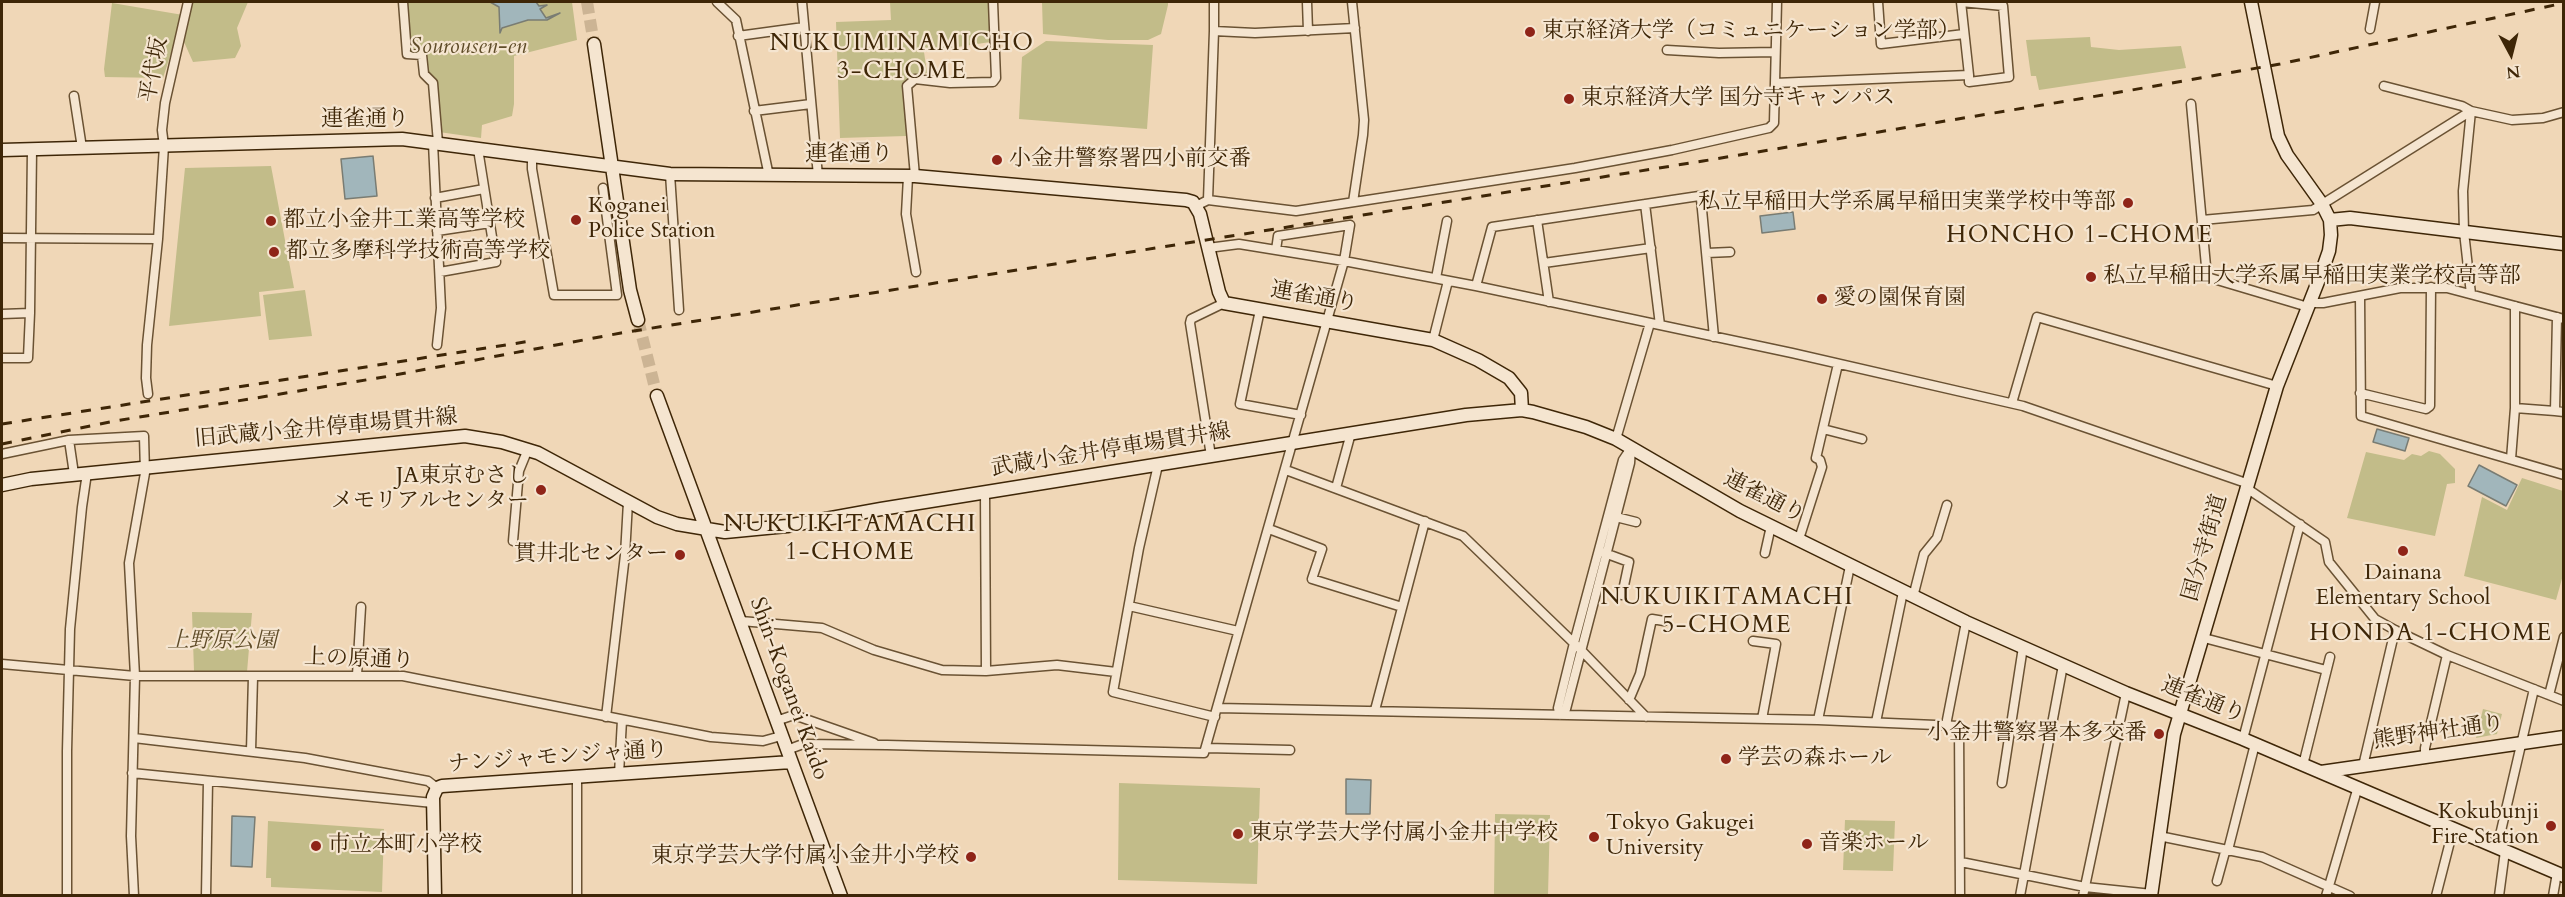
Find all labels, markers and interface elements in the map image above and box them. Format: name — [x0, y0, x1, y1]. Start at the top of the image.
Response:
place label: 東京経済大学（コミュニケーション学部） — [1542, 19, 1960, 45]
north arrow — [2481, 24, 2541, 84]
marker: 東京経済大学（コミュニケーション学部） — [1523, 25, 1537, 39]
district label: NUKUIMINAMICHO 3-CHOME — [769, 30, 1035, 86]
street label: 平代坂 — [136, 35, 174, 105]
park label: Sourousen-en — [409, 35, 527, 61]
text: N — [2505, 60, 2521, 84]
place label: 東京経済大学 国分寺キャンパス — [1581, 86, 1895, 112]
marker: 東京経済大学 国分寺キャンパス — [1562, 92, 1576, 106]
street label: 連雀通り — [321, 107, 409, 133]
street label: 連雀通り — [805, 142, 893, 168]
place label: 小金井警察署四小前交番 — [1009, 147, 1251, 173]
marker: 小金井警察署四小前交番 — [990, 153, 1004, 167]
place label: 私立早稲田大学系属早稲田実業学校中等部 — [1698, 190, 2116, 216]
place label: Koganei Police Station — [588, 194, 716, 246]
marker: 私立早稲田大学系属早稲田実業学校中等部 — [2121, 196, 2135, 210]
place label: 都立小金井工業高等学校 — [283, 208, 525, 234]
marker: Koganei Police Station — [569, 213, 583, 227]
marker: 都立小金井工業高等学校 — [264, 214, 278, 228]
district label: HONCHO 1-CHOME — [1946, 222, 2214, 250]
place label: 都立多摩科学技術高等学校 — [286, 239, 550, 265]
marker: 都立多摩科学技術高等学校 — [267, 245, 281, 259]
place label: 私立早稲田大学系属早稲田実業学校高等部 — [2103, 264, 2521, 290]
marker: 私立早稲田大学系属早稲田実業学校高等部 — [2084, 270, 2098, 284]
street label: 連雀通り — [1268, 277, 1360, 319]
place label: 愛の園保育園 — [1834, 286, 1966, 312]
marker: 愛の園保育園 — [1815, 292, 1829, 306]
street label: 旧武蔵小金井停車場貫井線 — [193, 404, 459, 454]
street label: 武蔵小金井停車場貫井線 — [989, 419, 1233, 483]
place label: JA東京むさし メモリアルセンター — [331, 464, 529, 516]
street label: 連雀通り — [1719, 466, 1809, 530]
marker: JA東京むさし メモリアルセンター — [534, 483, 548, 497]
street label: 国分寺街道 — [2178, 491, 2234, 605]
district label: NUKUIKITAMACHI 1-CHOME — [723, 511, 977, 567]
place label: 貫井北センター — [514, 542, 668, 568]
marker: Dainana Elementary School — [2396, 544, 2410, 558]
marker: 貫井北センター — [673, 548, 687, 562]
place label: Dainana Elementary School — [2316, 561, 2490, 612]
district label: NUKUIKITAMACHI 5-CHOME — [1600, 584, 1854, 640]
street label: Shin-Koganei Kaido — [743, 594, 833, 784]
district label: HONDA 1-CHOME — [2309, 620, 2553, 648]
park label: 上野原公園 — [167, 629, 277, 655]
street label: 上の原通り — [304, 645, 414, 675]
street label: 連雀通り — [2157, 672, 2249, 730]
street label: 熊野神社通り — [2372, 711, 2506, 755]
place label: 小金井警察署本多交番 — [1927, 721, 2147, 747]
marker: 小金井警察署本多交番 — [2152, 727, 2166, 741]
street label: ナンジャモンジャ通り — [447, 737, 669, 779]
place label: 学芸の森ホール — [1738, 746, 1892, 772]
marker: 学芸の森ホール — [1719, 752, 1733, 766]
place label: Kokubunji Fire Station — [2431, 800, 2539, 852]
place label: Tokyo Gakugei University — [1606, 811, 1754, 862]
marker: Kokubunji Fire Station — [2544, 819, 2558, 833]
place label: 東京学芸大学付属小金井中学校 — [1250, 821, 1558, 847]
marker: 東京学芸大学付属小金井中学校 — [1231, 827, 1245, 841]
marker: Tokyo Gakugei University — [1587, 830, 1601, 844]
place label: 音楽ホール — [1819, 831, 1929, 857]
place label: 市立本町小学校 — [328, 833, 482, 859]
marker: 音楽ホール — [1800, 837, 1814, 851]
marker: 市立本町小学校 — [309, 839, 323, 853]
place label: 東京学芸大学付属小金井小学校 — [651, 844, 959, 870]
marker: 東京学芸大学付属小金井小学校 — [964, 850, 978, 864]

